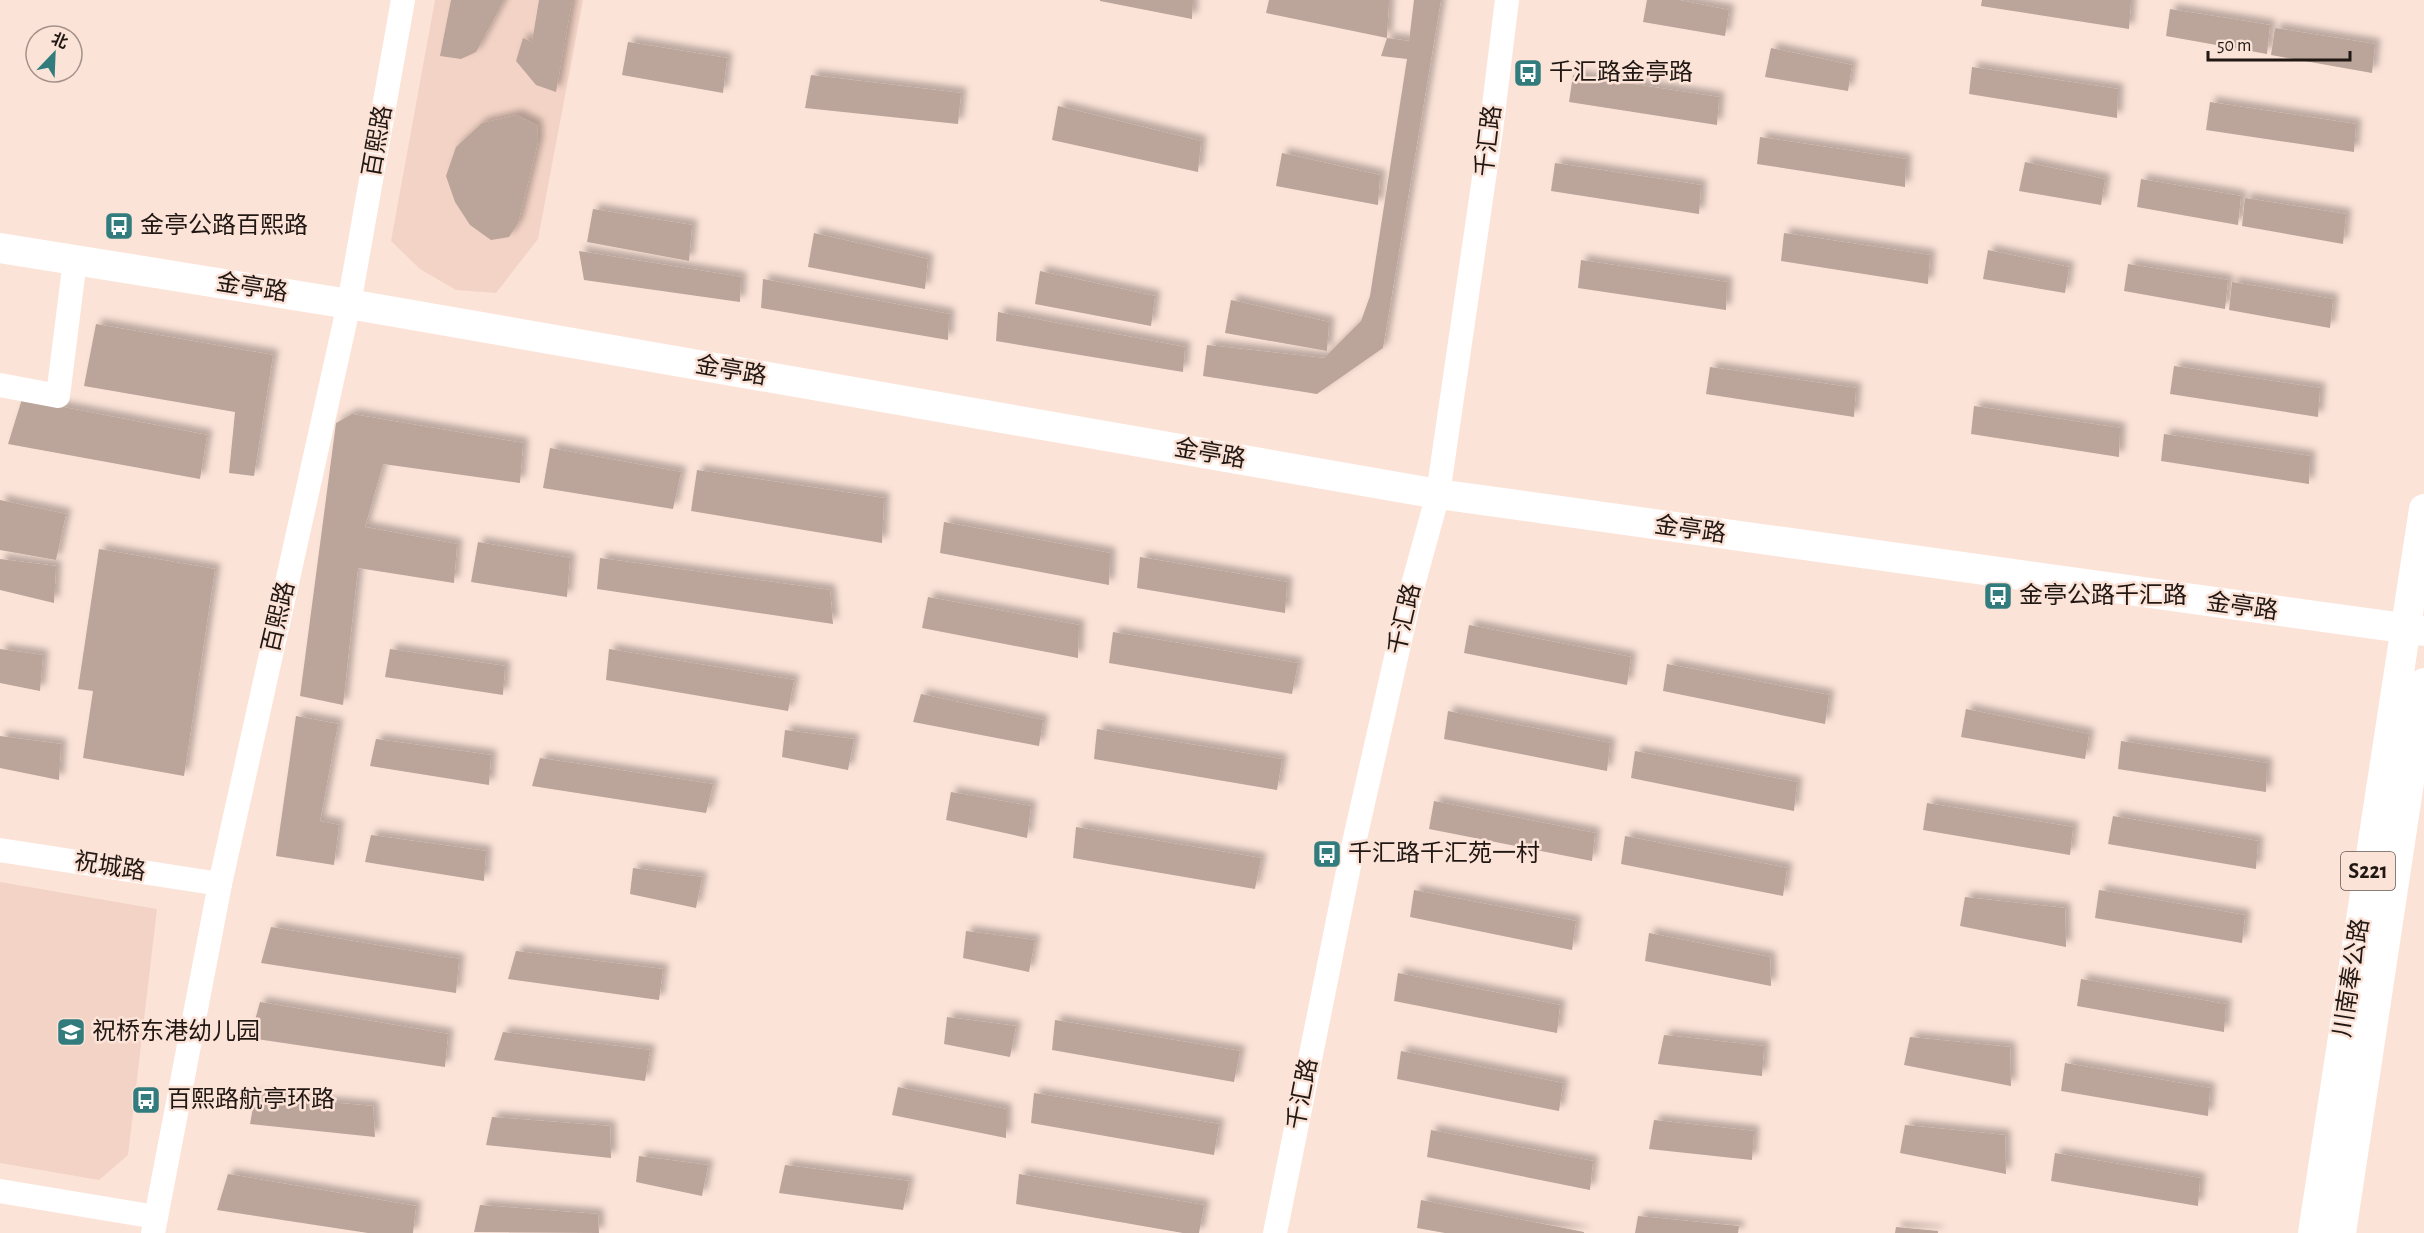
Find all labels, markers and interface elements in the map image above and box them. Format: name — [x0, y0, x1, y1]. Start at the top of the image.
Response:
north arrow — [24, 24, 84, 84]
scale bar — [2208, 24, 2350, 62]
text: 北 — [49, 30, 70, 52]
text: 50 m — [2217, 37, 2251, 55]
bus stop icon: 千汇路金亭路 — [1512, 57, 1544, 89]
place label: 千汇路金亭路 — [1549, 59, 1693, 85]
street label: 百熙路 — [358, 103, 396, 179]
street label: 千汇路 — [1471, 104, 1505, 178]
bus stop icon: 金亭公路百熙路 — [103, 210, 135, 242]
place label: 金亭公路百熙路 — [140, 212, 308, 238]
street label: 金亭路 — [215, 269, 290, 305]
street label: 金亭路 — [693, 351, 769, 389]
street label: 金亭路 — [1172, 434, 1248, 472]
street label: 金亭路 — [1653, 511, 1728, 547]
street label: 百熙路 — [257, 579, 299, 655]
bus stop icon: 金亭公路千汇路 — [1982, 580, 2014, 612]
street label: 千汇路 — [1383, 581, 1425, 657]
place label: 金亭公路千汇路 — [2019, 582, 2187, 608]
street label: 金亭路 — [2205, 588, 2280, 624]
bus stop icon: 千汇路千汇苑一村 — [1311, 838, 1343, 870]
place label: 千汇路千汇苑一村 — [1348, 840, 1540, 866]
street label: 祝城路 — [73, 848, 148, 884]
road number: S221 — [2341, 852, 2395, 890]
street label: 川南奉公路 — [2329, 917, 2373, 1039]
school or university icon: 祝桥东港幼儿园 — [55, 1016, 87, 1048]
place label: 祝桥东港幼儿园 — [92, 1018, 260, 1044]
street label: 千汇路 — [1282, 1056, 1322, 1132]
bus stop icon: 百熙路航亭环路 — [130, 1084, 162, 1116]
place label: 百熙路航亭环路 — [167, 1086, 335, 1112]

